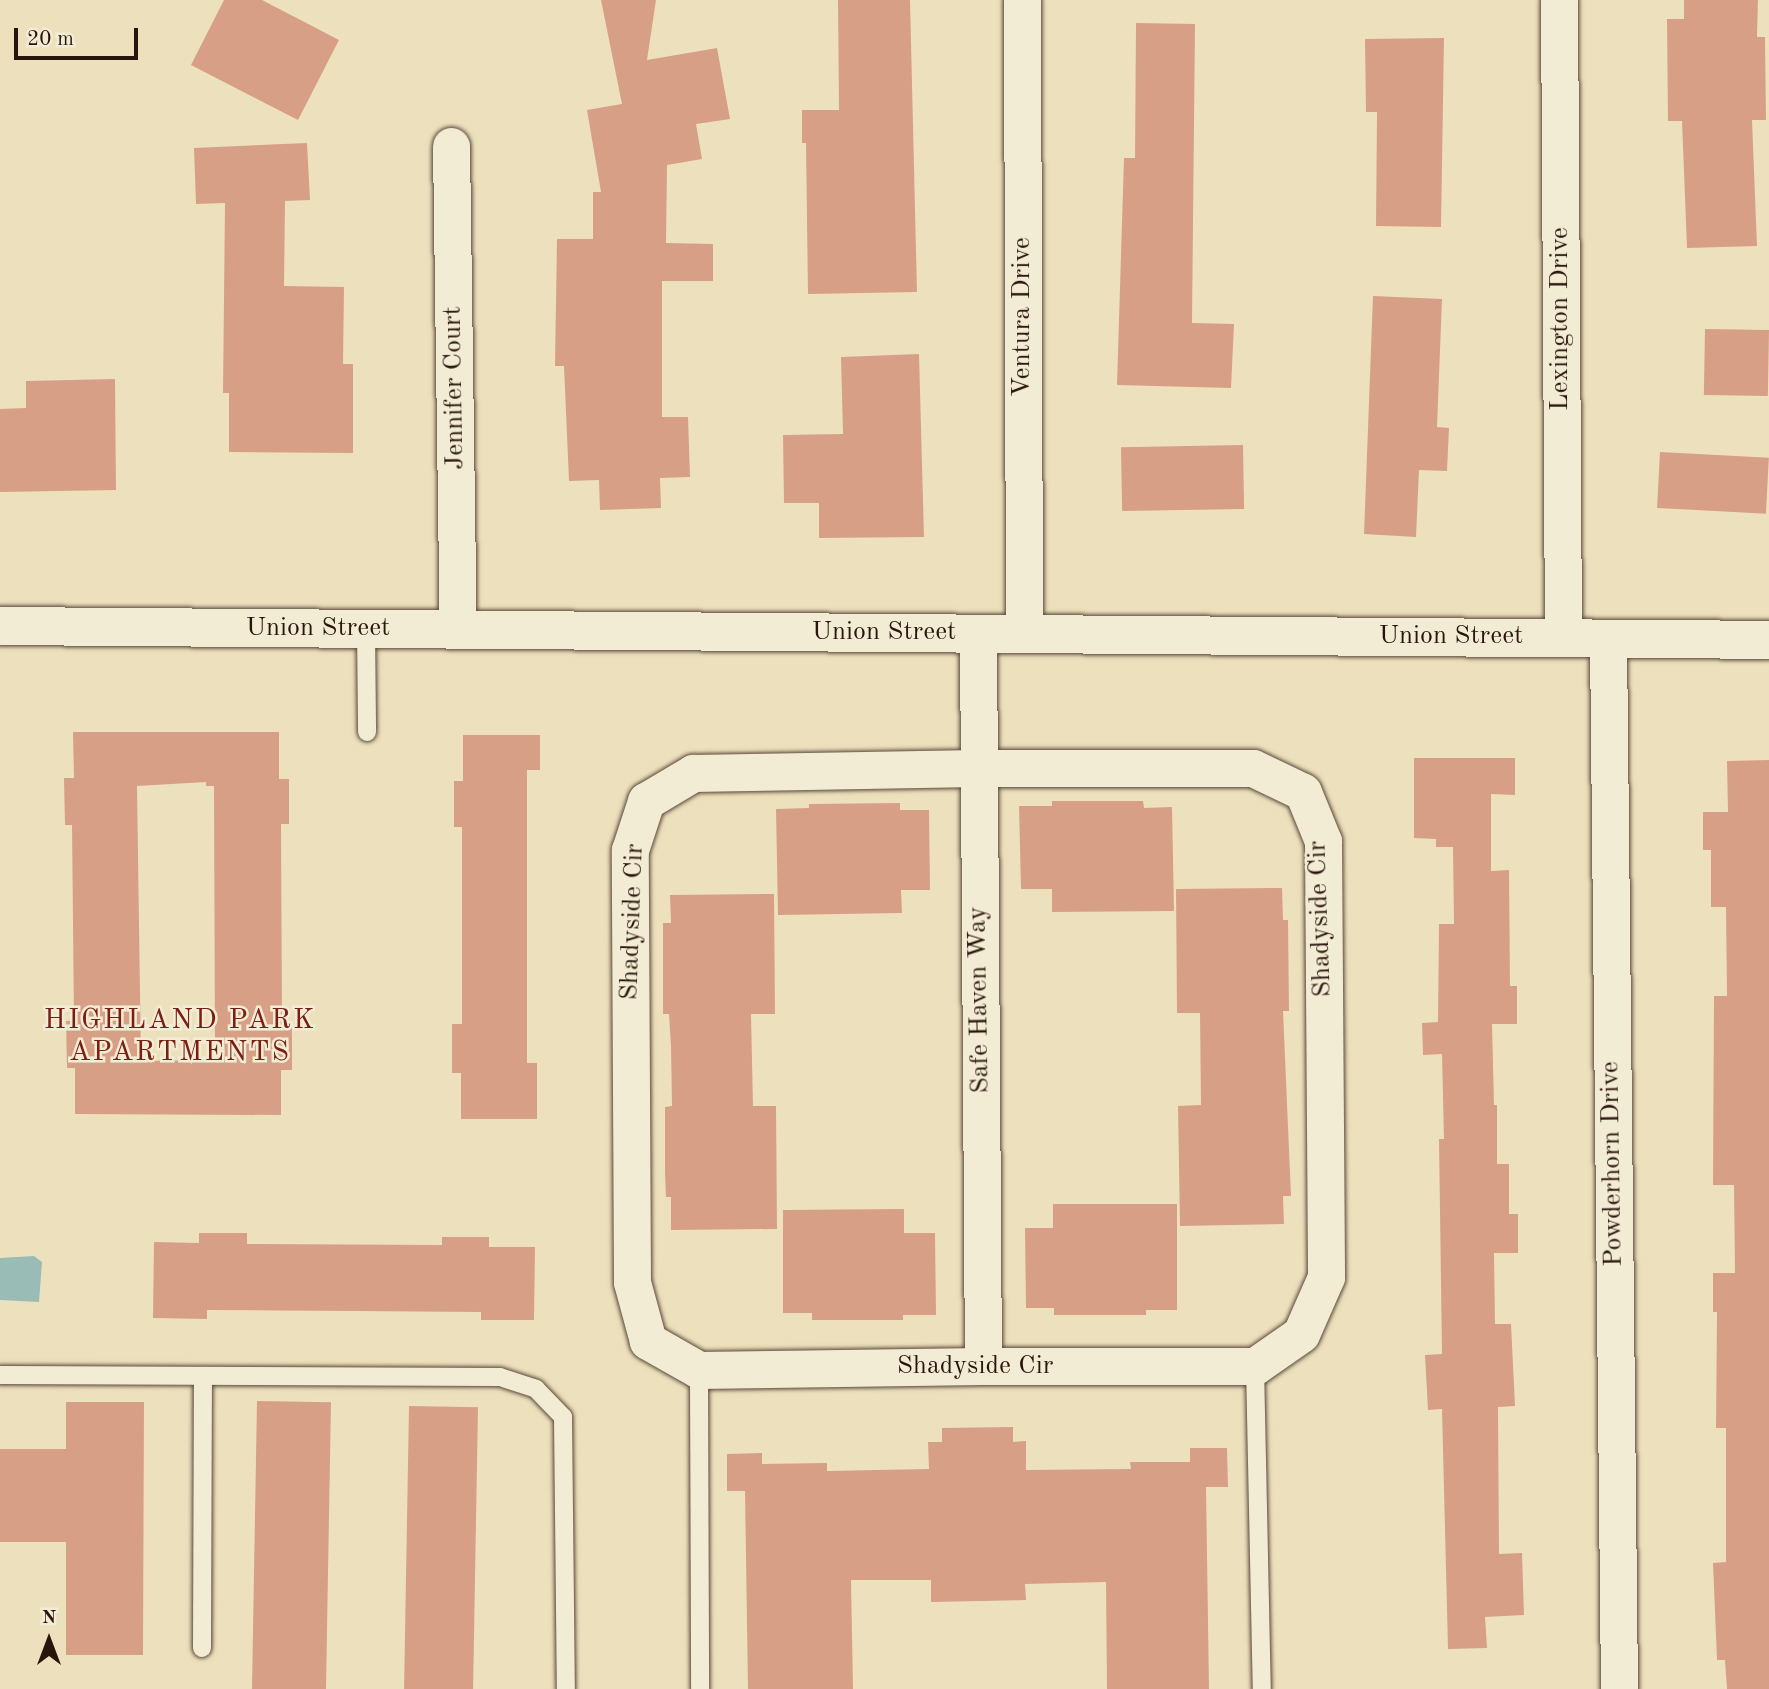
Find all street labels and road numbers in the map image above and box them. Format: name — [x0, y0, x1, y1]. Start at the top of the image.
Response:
street label: Lexington Drive — [1545, 227, 1577, 411]
street label: Ventura Drive — [1007, 237, 1039, 397]
street label: Jennifer Court — [438, 306, 472, 470]
street label: Union Street — [246, 613, 390, 645]
street label: Union Street — [812, 617, 956, 649]
street label: Union Street — [1379, 621, 1523, 653]
street label: Shadyside Cir — [1303, 840, 1339, 998]
street label: Shadyside Cir — [615, 843, 651, 1001]
street label: Safe Haven Way — [963, 906, 997, 1094]
street label: Powderhorn Drive — [1596, 1061, 1630, 1267]
street label: Shadyside Cir — [897, 1351, 1053, 1383]

